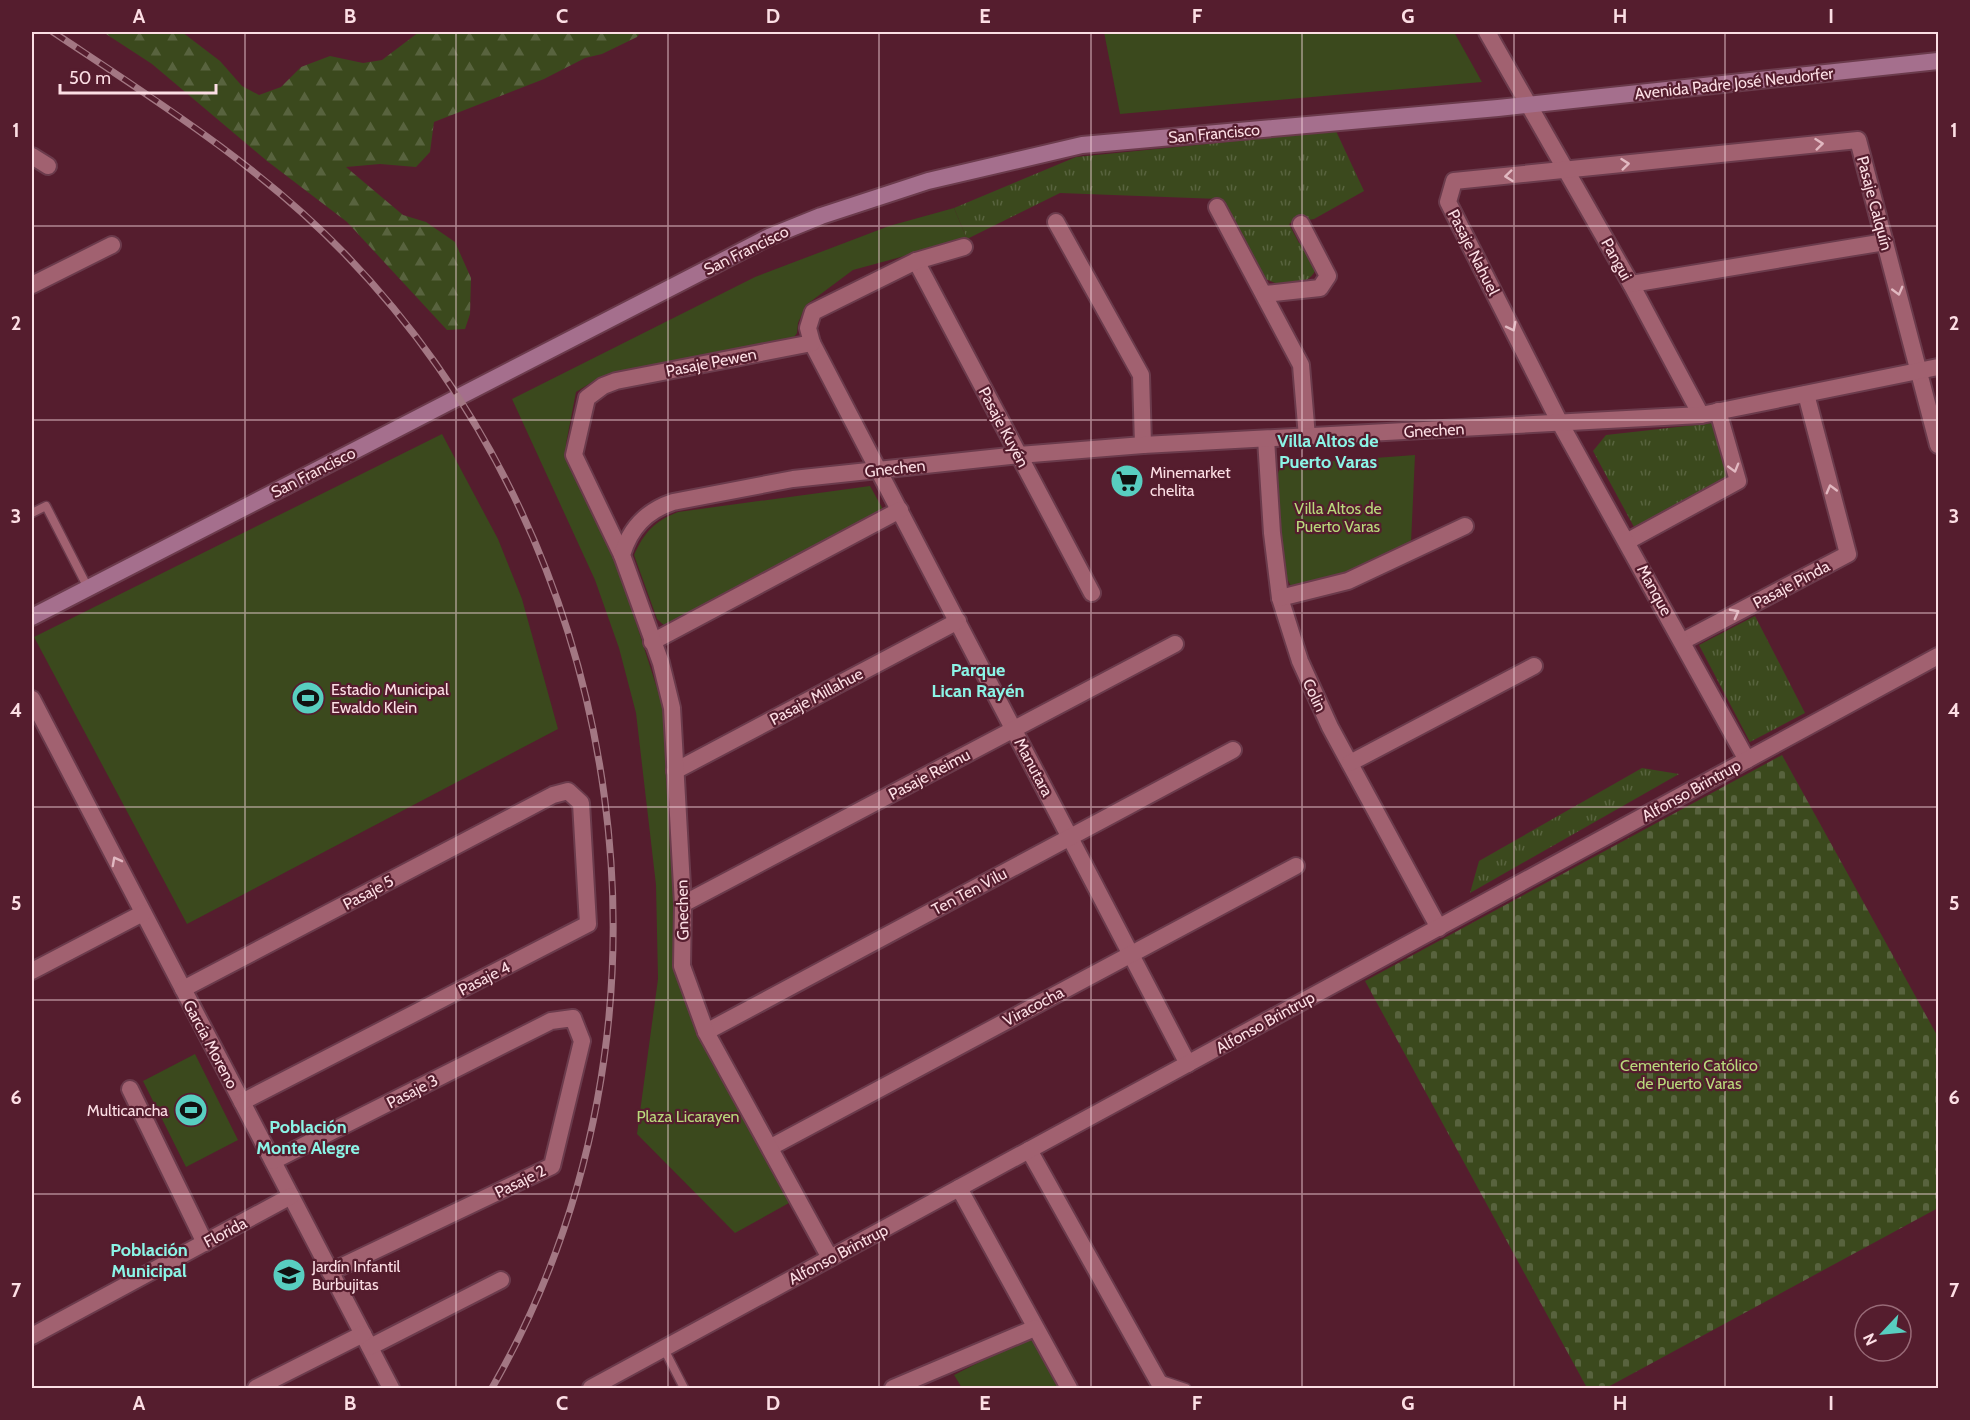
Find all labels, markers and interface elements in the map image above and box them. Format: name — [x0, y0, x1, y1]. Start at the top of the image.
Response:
text: A — [133, 4, 146, 28]
text: B — [344, 4, 356, 28]
text: C — [556, 4, 568, 28]
text: D — [766, 4, 780, 28]
text: E — [979, 4, 991, 28]
text: F — [1192, 4, 1203, 28]
text: G — [1401, 4, 1415, 28]
text: H — [1613, 4, 1627, 28]
text: I — [1828, 4, 1834, 28]
scale bar — [60, 57, 216, 95]
street label: Avenida Padre José Neudorfer — [1634, 64, 1835, 103]
text: 50 m — [69, 67, 111, 89]
text: 1 — [12, 118, 20, 142]
text: 1 — [1950, 118, 1958, 142]
street label: San Francisco — [1167, 120, 1261, 147]
one-way arrow — [1815, 138, 1824, 151]
street label: Pasaje Calquín — [1853, 154, 1896, 252]
one-way arrow — [1621, 158, 1630, 171]
one-way arrow — [1504, 169, 1513, 182]
street label: Pasaje Nahuel — [1444, 206, 1503, 299]
street label: San Francisco — [701, 222, 792, 279]
street label: Pangui — [1597, 235, 1636, 284]
one-way arrow — [1890, 286, 1903, 296]
text: 2 — [11, 311, 21, 335]
text: 2 — [1949, 311, 1959, 335]
one-way arrow — [1505, 320, 1516, 331]
street label: Pasaje Pewen — [664, 344, 758, 381]
street label: Pasaje Kuyén — [974, 384, 1033, 471]
street label: Gnechen — [1403, 419, 1465, 442]
district label: Villa Altos de Puerto Varas — [1277, 430, 1379, 473]
street label: San Francisco — [268, 443, 359, 502]
street label: Gnechen — [864, 456, 926, 481]
one-way arrow — [1727, 462, 1739, 473]
supermarket icon: Minemarket chelita — [1109, 463, 1145, 499]
place label: Minemarket chelita — [1150, 463, 1231, 500]
one-way arrow — [1825, 484, 1838, 494]
park label: Villa Altos de Puerto Varas — [1294, 499, 1382, 536]
text: 3 — [11, 504, 21, 528]
text: 3 — [1949, 504, 1959, 528]
street label: Pasaje Pinda — [1750, 556, 1833, 613]
street label: Manque — [1633, 562, 1676, 619]
one-way arrow — [1729, 609, 1740, 621]
district label: Parque Lican Rayén — [932, 659, 1024, 702]
street label: Pasaje Millahue — [766, 664, 866, 729]
street label: Colin — [1299, 676, 1330, 715]
sports icon: Estadio Municipal Ewaldo Klein — [290, 680, 326, 716]
place label: Estadio Municipal Ewaldo Klein — [331, 680, 449, 717]
text: 4 — [10, 698, 22, 722]
text: 4 — [1948, 698, 1960, 722]
street label: Manutara — [1010, 735, 1057, 800]
street label: Pasaje Reimu — [885, 745, 973, 804]
street label: Alfonso Brintrup — [1639, 755, 1744, 825]
one-way arrow — [112, 857, 123, 867]
street label: Ten Ten Vilu — [929, 864, 1010, 919]
street label: Pasaje 5 — [340, 871, 397, 914]
street label: Gnechen — [672, 879, 693, 941]
text: 5 — [11, 891, 21, 915]
text: 5 — [1949, 891, 1959, 915]
street label: Pasaje 4 — [455, 957, 513, 999]
street label: Viracocha — [1000, 982, 1067, 1030]
street label: Alfonso Brintrup — [1213, 987, 1318, 1057]
street label: García Moreno — [179, 997, 242, 1092]
park label: Cementerio Católico de Puerto Varas — [1620, 1056, 1758, 1093]
street label: Pasaje 3 — [384, 1071, 441, 1112]
text: 6 — [10, 1085, 22, 1109]
text: 6 — [1948, 1085, 1960, 1109]
sports icon: Multicancha — [173, 1092, 209, 1128]
place label: Multicancha — [87, 1101, 168, 1120]
park label: Plaza Licarayen — [636, 1107, 740, 1126]
district label: Población Monte Alegre — [256, 1116, 360, 1159]
street label: Pasaje 2 — [492, 1161, 549, 1202]
street label: Florida — [201, 1213, 250, 1252]
street label: Alfonso Brintrup — [785, 1220, 891, 1289]
district label: Población Municipal — [110, 1239, 188, 1282]
school or university icon: Jardín Infantil Burbujitas — [271, 1257, 307, 1293]
place label: Jardín Infantil Burbujitas — [311, 1257, 401, 1294]
text: 7 — [11, 1278, 22, 1302]
text: 7 — [1949, 1278, 1960, 1302]
north arrow — [1853, 1303, 1913, 1363]
text: N — [1859, 1330, 1881, 1349]
text: A — [133, 1391, 146, 1415]
text: B — [344, 1391, 356, 1415]
text: C — [556, 1391, 568, 1415]
text: D — [766, 1391, 780, 1415]
text: E — [979, 1391, 991, 1415]
text: F — [1192, 1391, 1203, 1415]
text: G — [1401, 1391, 1415, 1415]
text: H — [1613, 1391, 1627, 1415]
text: I — [1828, 1391, 1834, 1415]

